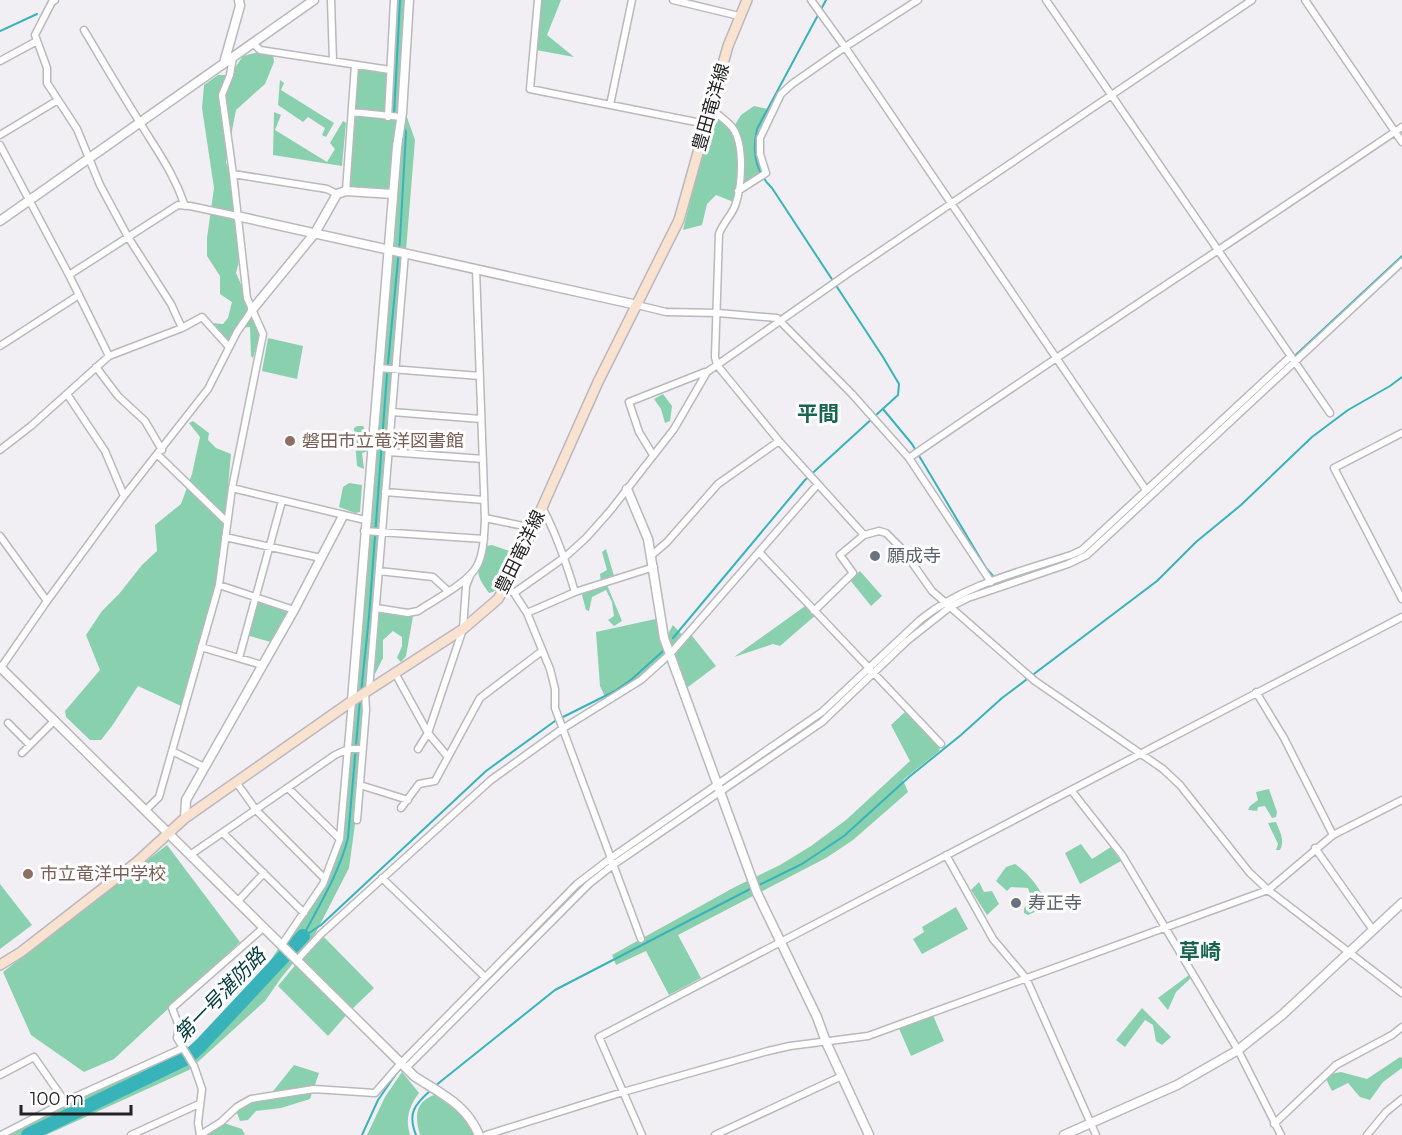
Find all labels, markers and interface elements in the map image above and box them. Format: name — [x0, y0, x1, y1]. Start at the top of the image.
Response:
street label: 豊田竜洋線 — [688, 61, 734, 153]
district label: 平間 — [797, 401, 839, 426]
place label: 磐田市立竜洋図書館 — [302, 430, 464, 452]
marker: 磐田市立竜洋図書館 — [283, 434, 297, 448]
street label: 豊田竜洋線 — [490, 507, 550, 597]
place label: 願成寺 — [887, 545, 941, 567]
marker: 願成寺 — [868, 549, 882, 563]
place label: 市立竜洋中学校 — [40, 863, 166, 885]
marker: 市立竜洋中学校 — [21, 867, 35, 881]
place label: 寿正寺 — [1028, 892, 1082, 914]
marker: 寿正寺 — [1009, 896, 1023, 910]
district label: 草崎 — [1179, 939, 1221, 964]
water label: 第一号湛防路 — [170, 942, 272, 1046]
scale bar — [21, 1078, 130, 1116]
text: 100 m — [30, 1088, 84, 1110]

